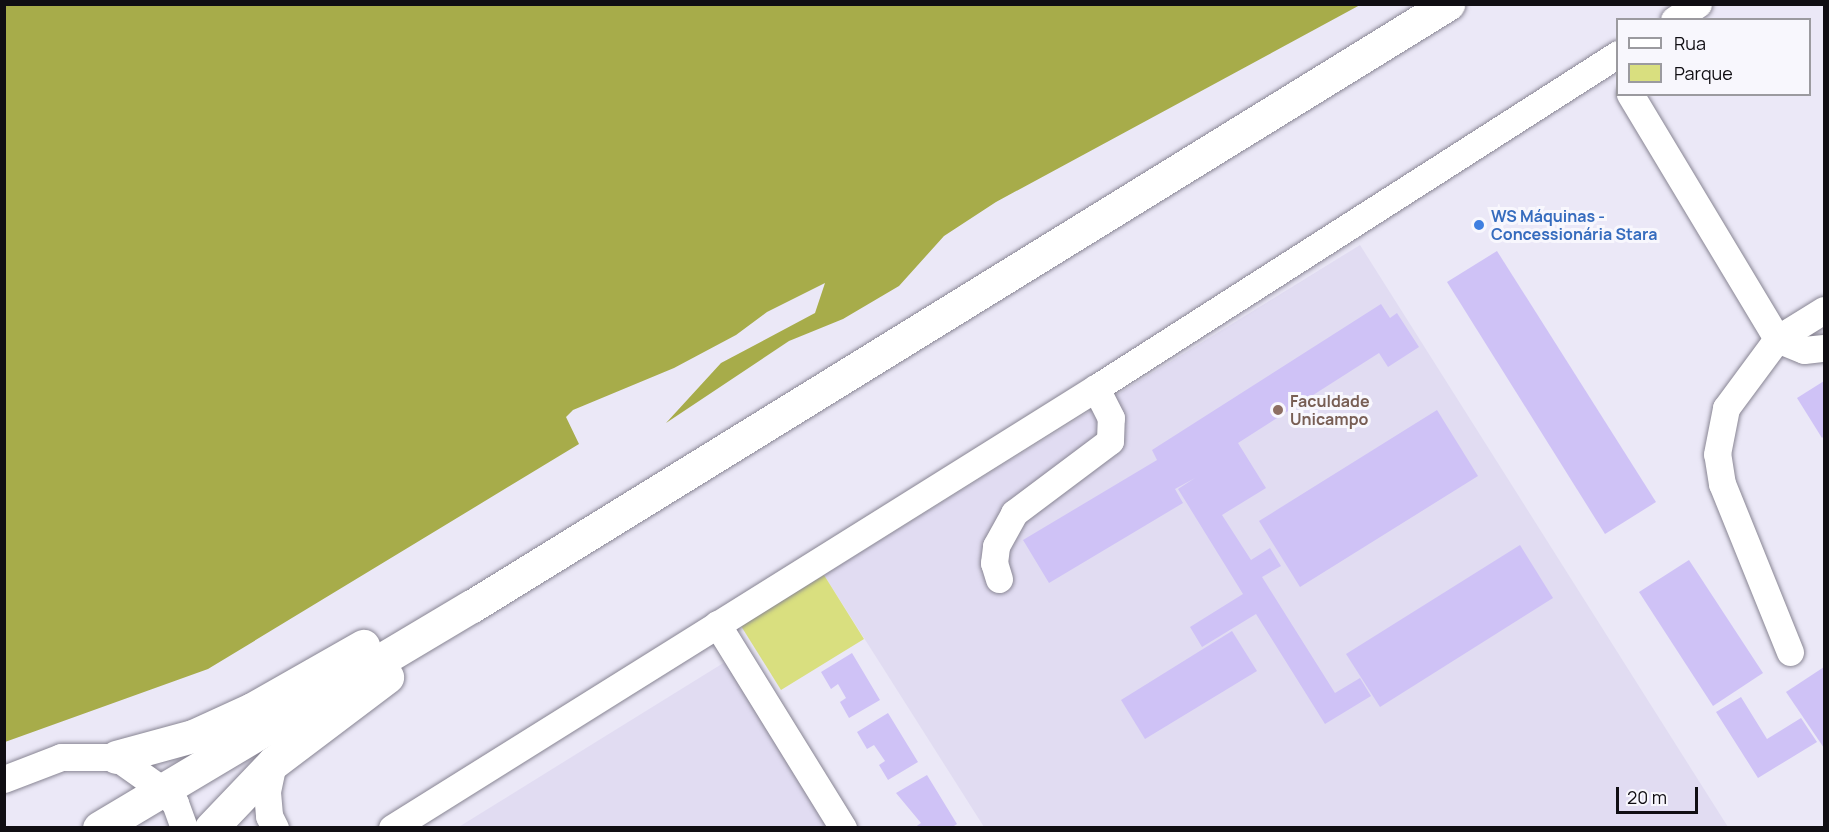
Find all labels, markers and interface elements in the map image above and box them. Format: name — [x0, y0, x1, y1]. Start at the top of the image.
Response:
legend — [1616, 18, 1811, 96]
text: Rua — [1674, 31, 1706, 55]
text: Parque — [1674, 61, 1733, 85]
place label: WS Máquinas - Concessionária Stara — [1491, 206, 1657, 244]
marker: WS Máquinas - Concessionária Stara — [1472, 218, 1486, 232]
place label: Faculdade Unicampo — [1290, 391, 1370, 429]
marker: Faculdade Unicampo — [1271, 403, 1285, 417]
scale bar — [1619, 775, 1702, 813]
text: 20 m — [1627, 785, 1667, 809]

